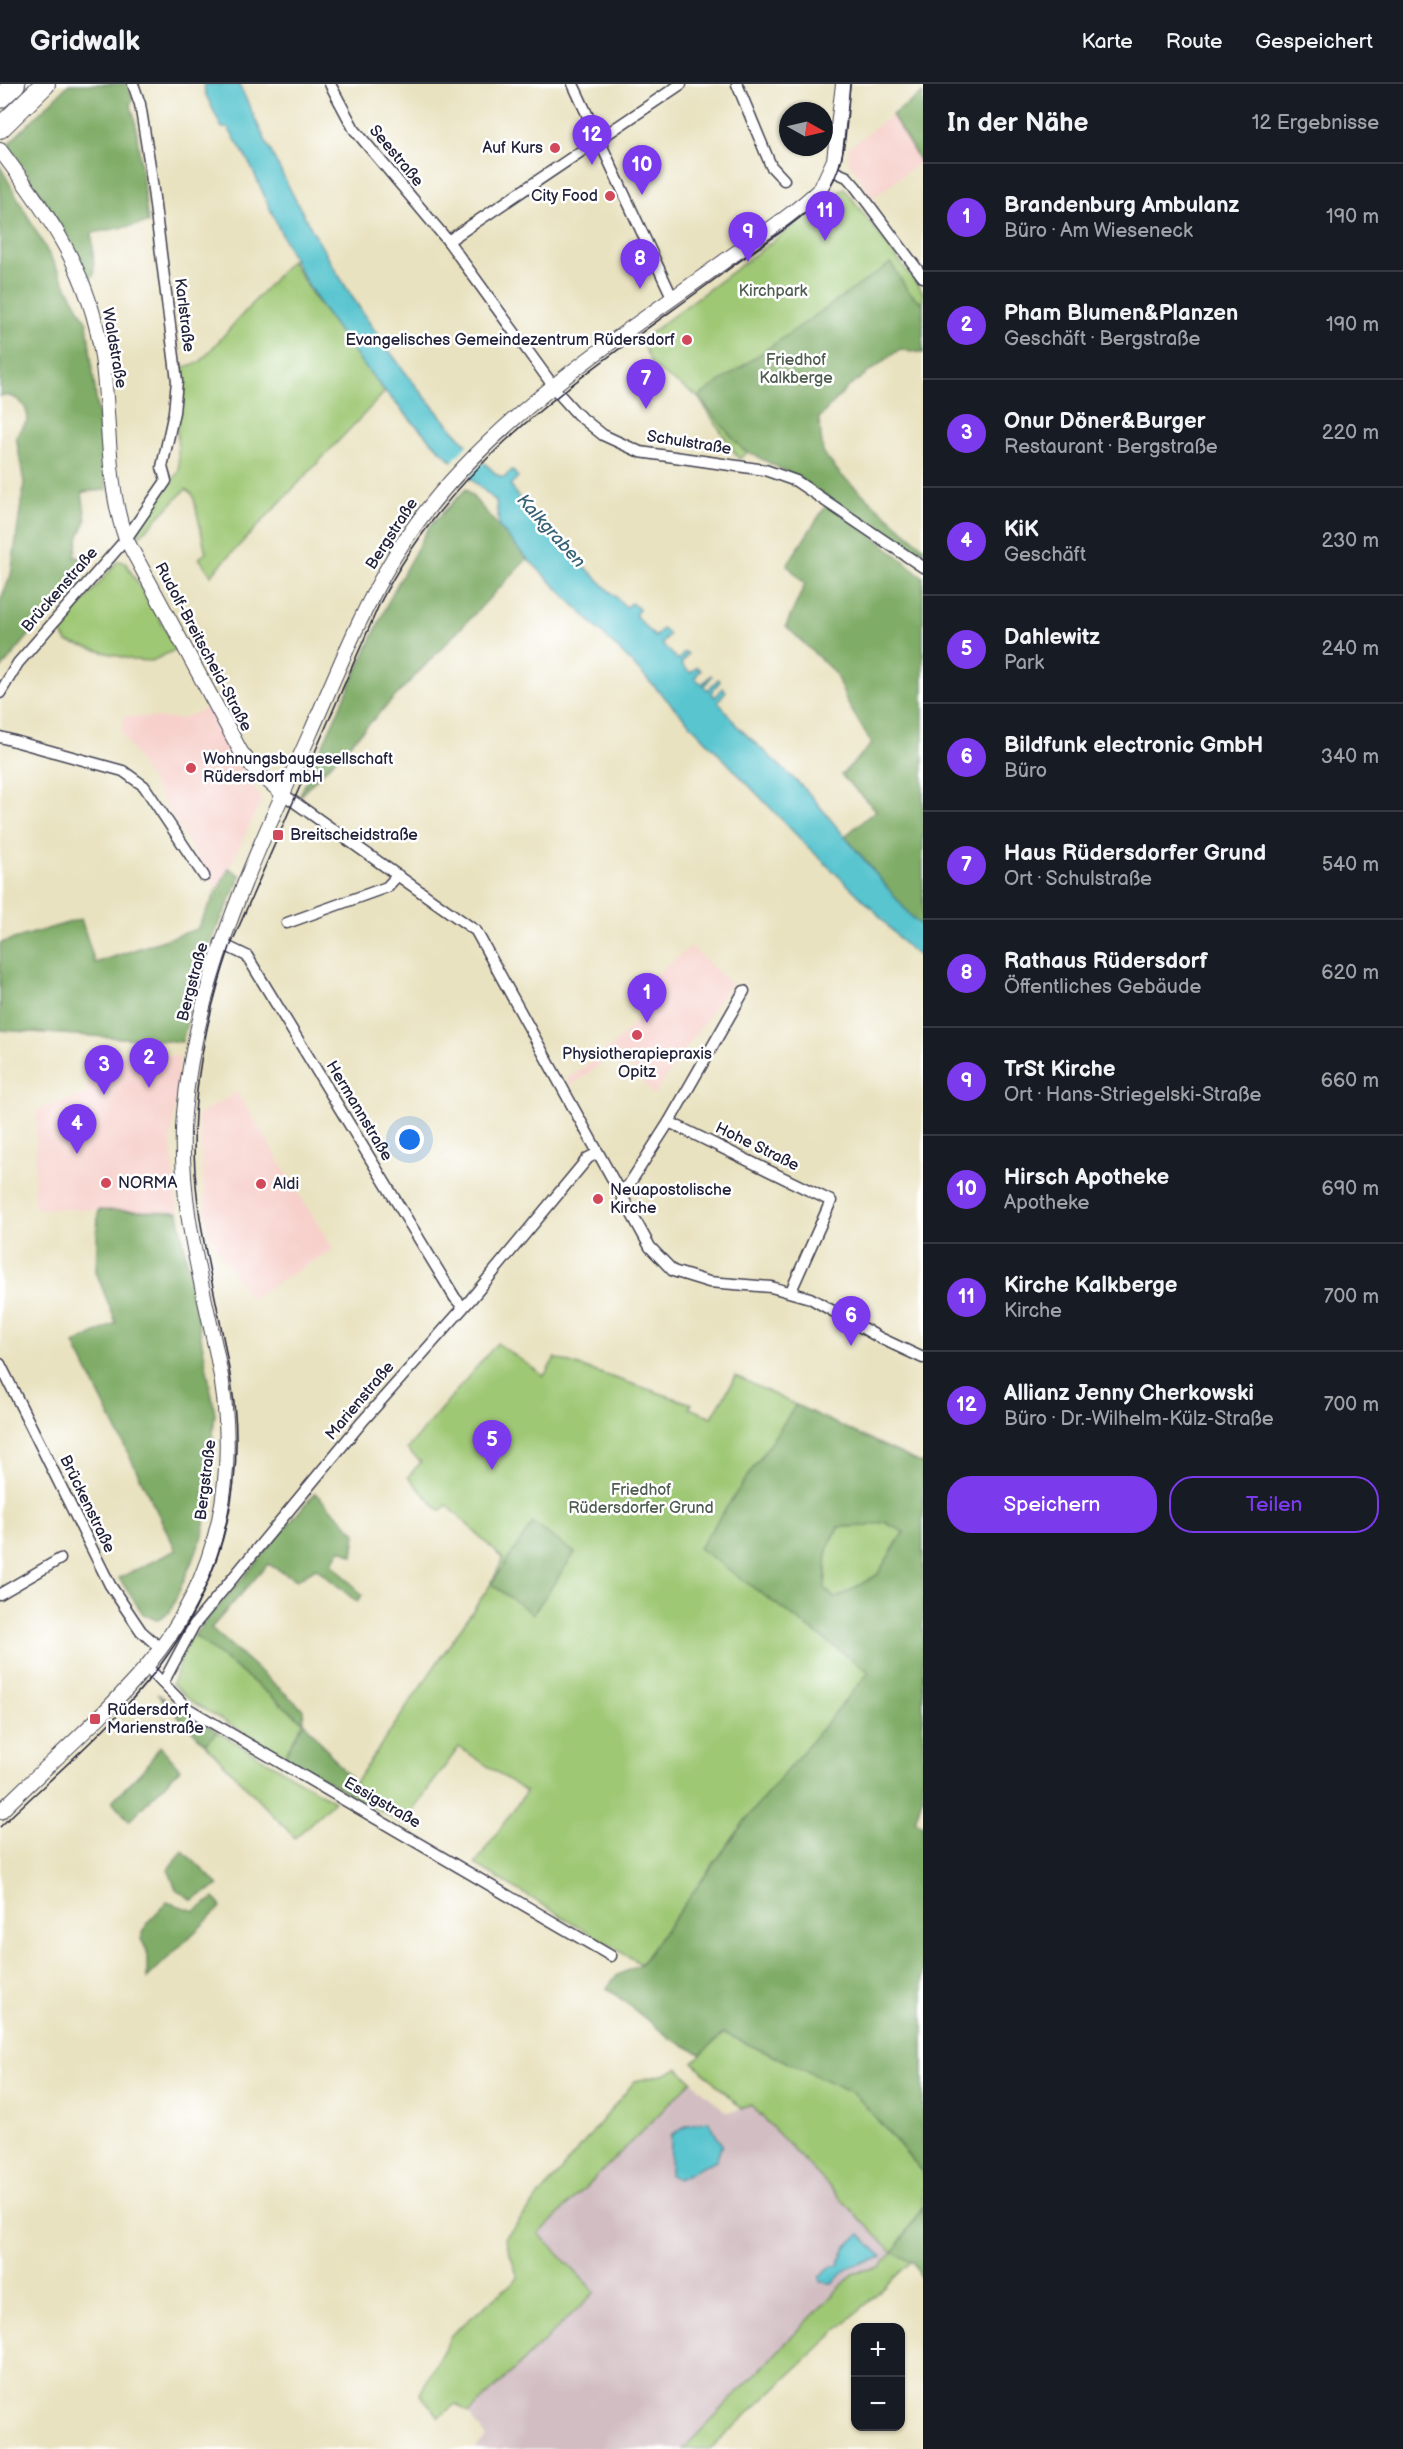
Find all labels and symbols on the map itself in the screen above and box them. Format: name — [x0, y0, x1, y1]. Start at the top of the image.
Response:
north arrow — [779, 102, 833, 156]
pin: 12 — [572, 116, 612, 165]
street label: Seestraße — [365, 121, 428, 191]
place label: Auf Kurs — [483, 139, 543, 158]
marker: Auf Kurs — [548, 141, 562, 155]
pin: 10 — [622, 146, 662, 195]
place label: City Food — [531, 187, 598, 206]
marker: City Food — [603, 189, 617, 203]
pin: 11 — [806, 192, 844, 241]
pin: 9 — [728, 212, 768, 262]
pin: 8 — [620, 240, 660, 289]
street label: Karlstraße — [170, 277, 198, 354]
park label: Kirchpark — [739, 282, 808, 301]
street label: Waldstraße — [98, 306, 130, 390]
place label: Evangelisches Gemeindezentrum Rüdersdorf — [345, 331, 675, 350]
marker: Evangelisches Gemeindezentrum Rüdersdorf — [680, 333, 694, 347]
park label: Friedhof Kalkberge — [759, 351, 833, 388]
pin: 7 — [626, 360, 666, 409]
street label: Schulstraße — [645, 427, 733, 459]
water label: Kalkgraben — [512, 490, 590, 572]
street label: Bergstraße — [362, 494, 422, 573]
street label: Brückenstraße — [18, 543, 102, 636]
street label: Rudolf-Breitscheid-Straße — [150, 559, 256, 735]
place label: Wohnungsbaugesellschaft Rüdersdorf mbH — [203, 750, 393, 787]
marker: Wohnungsbaugesellschaft Rüdersdorf mbH — [184, 761, 198, 775]
place label: Breitscheidstraße — [290, 826, 418, 845]
marker: Breitscheidstraße — [271, 828, 285, 842]
street label: Bergstraße — [173, 940, 213, 1024]
pin: 1 — [628, 974, 666, 1023]
marker: Physiotherapiepraxis Opitz — [630, 1028, 644, 1042]
pin: 2 — [130, 1038, 168, 1088]
place label: Physiotherapiepraxis Opitz — [562, 1045, 712, 1082]
pin: 3 — [84, 1046, 124, 1095]
street label: Hermannstraße — [322, 1058, 397, 1165]
pin: 4 — [58, 1104, 97, 1154]
street label: Hohe Straße — [712, 1119, 802, 1176]
your location — [395, 1125, 424, 1154]
place label: NORMA — [118, 1174, 177, 1193]
place label: Aldi — [273, 1175, 299, 1194]
marker: NORMA — [99, 1176, 113, 1190]
marker: Aldi — [254, 1177, 268, 1191]
place label: Neuapostolische Kirche — [610, 1181, 732, 1218]
marker: Neuapostolische Kirche — [591, 1192, 605, 1206]
pin: 6 — [832, 1296, 870, 1346]
street label: Marienstraße — [322, 1357, 399, 1444]
pin: 5 — [472, 1420, 512, 1470]
street label: Bergstraße — [192, 1438, 220, 1521]
street label: Brückenstraße — [55, 1452, 119, 1556]
park label: Friedhof Rüdersdorfer Grund — [568, 1481, 714, 1518]
place label: Rüdersdorf, Marienstraße — [107, 1701, 204, 1738]
marker: Rüdersdorf, Marienstraße — [88, 1712, 102, 1726]
street label: Essigstraße — [340, 1773, 424, 1833]

